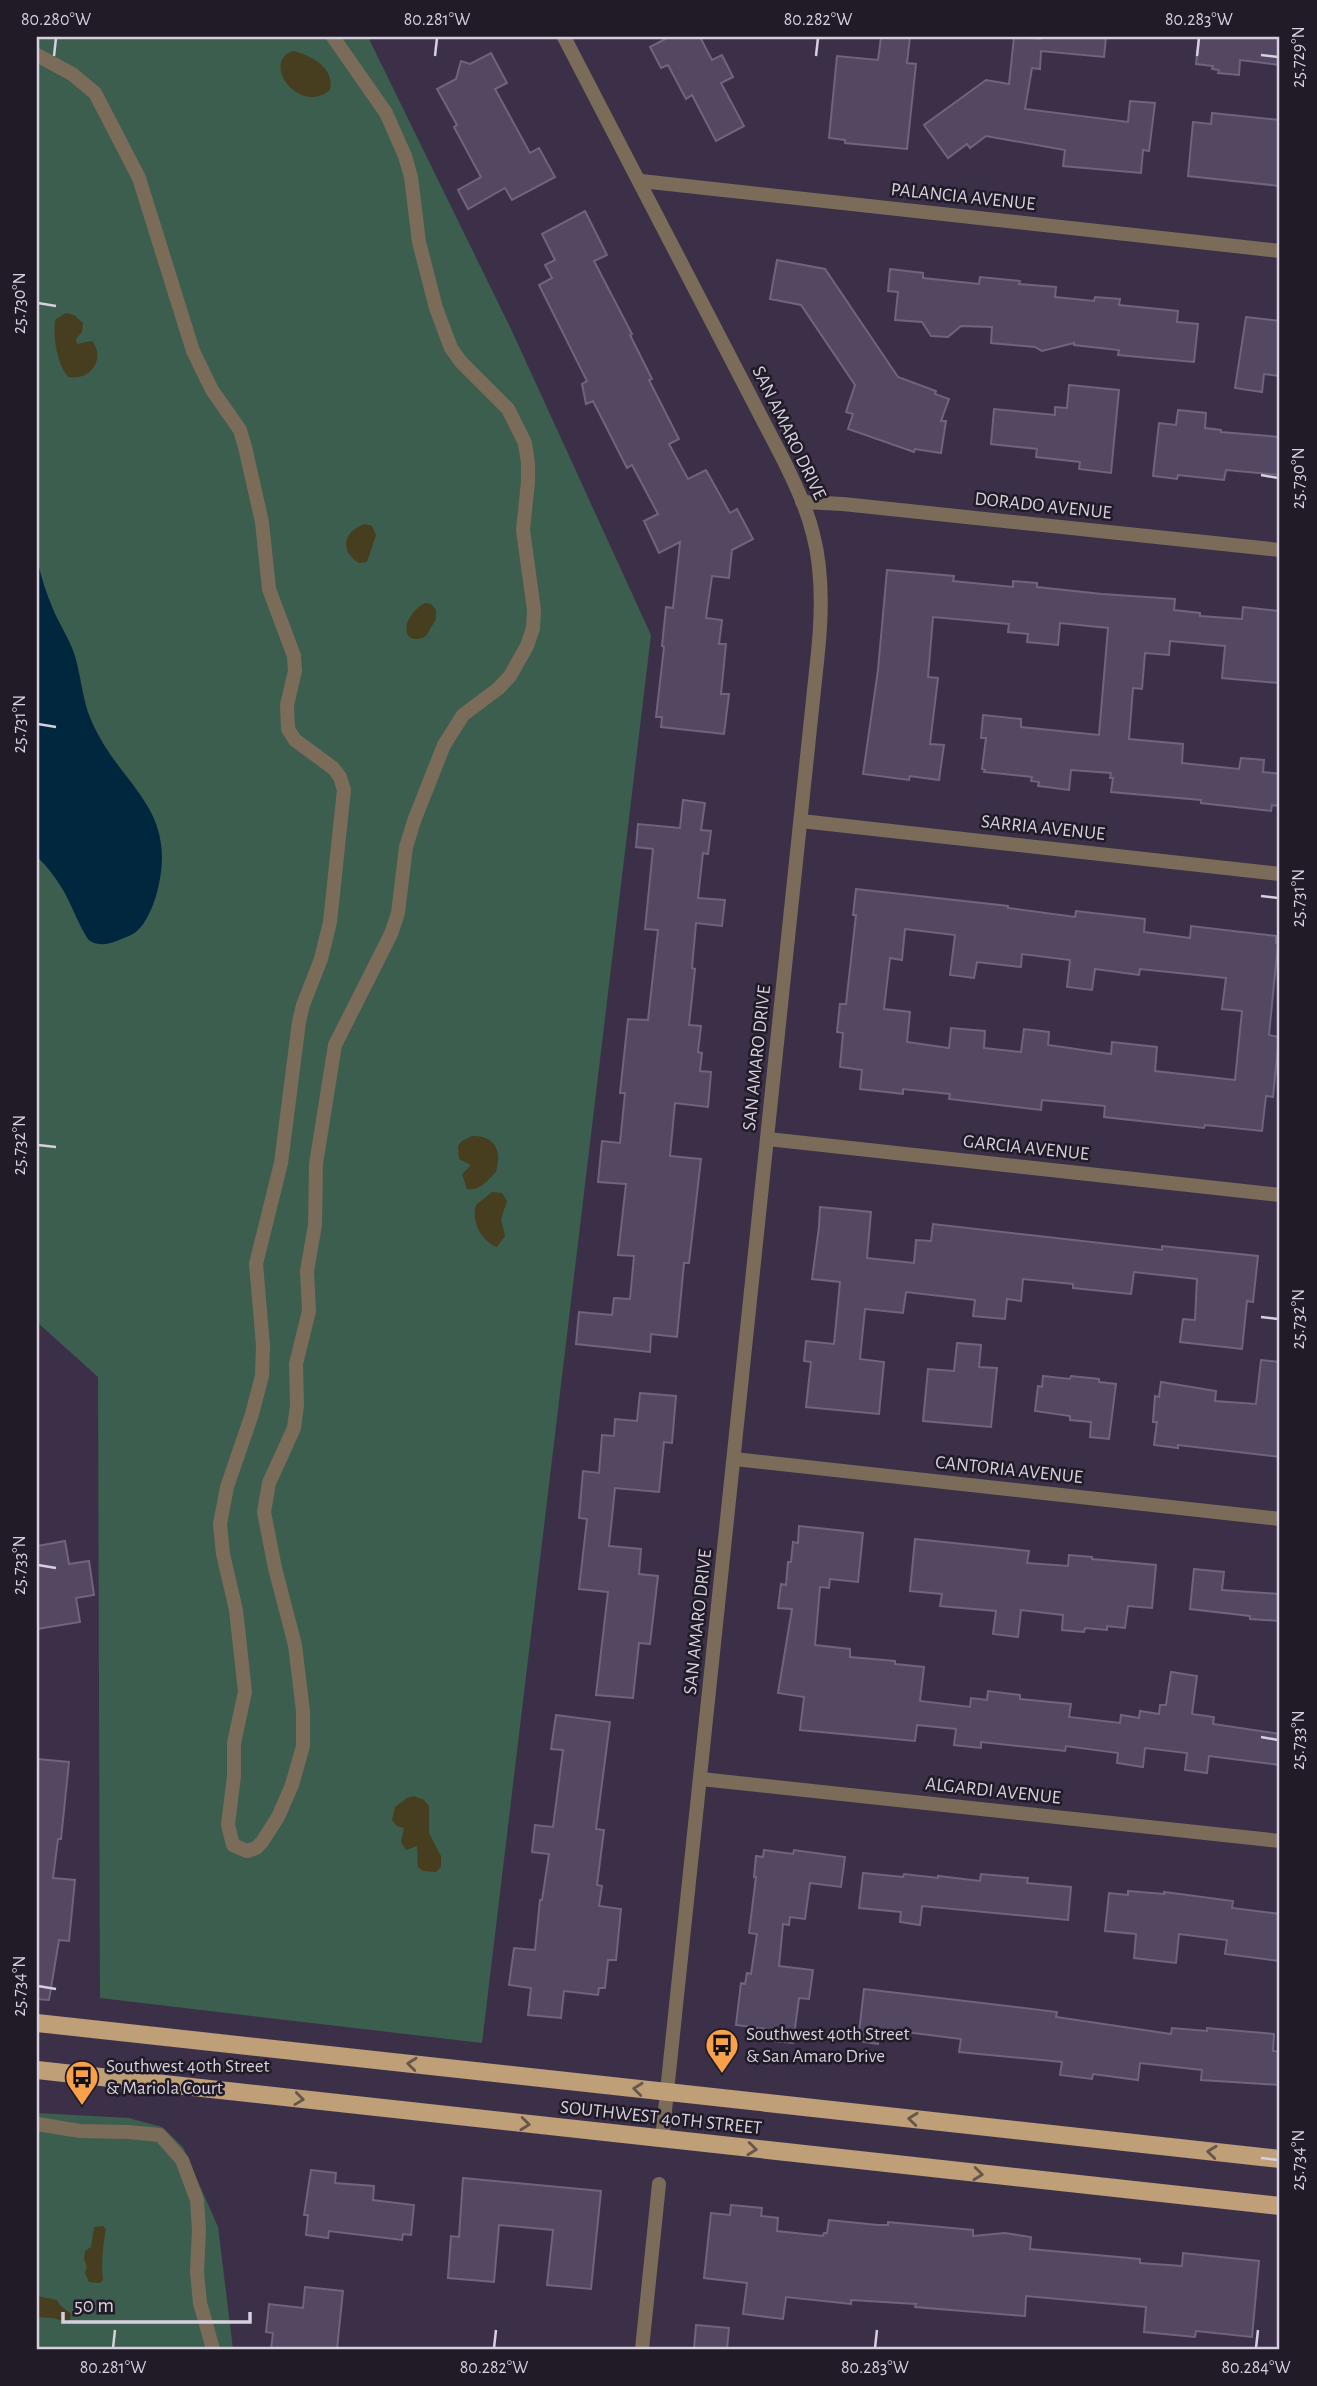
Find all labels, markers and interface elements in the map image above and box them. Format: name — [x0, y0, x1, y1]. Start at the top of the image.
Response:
text: 80.280°W — [21, 11, 91, 29]
text: 80.281°W — [404, 11, 470, 29]
text: 80.282°W — [784, 11, 852, 29]
text: 80.283°W — [1165, 11, 1233, 29]
text: 25.729°N — [1290, 26, 1308, 88]
street label: PALANCIA AVENUE — [890, 180, 1036, 214]
text: 25.730°N — [11, 272, 29, 334]
street label: SAN AMARO DRIVE — [748, 363, 830, 503]
text: 25.730°N — [1290, 447, 1308, 509]
street label: DORADO AVENUE — [973, 489, 1113, 523]
text: 25.731°N — [11, 695, 29, 753]
street label: SARRIA AVENUE — [980, 812, 1106, 844]
text: 25.731°N — [1290, 869, 1308, 927]
street label: SAN AMARO DRIVE — [740, 984, 774, 1132]
text: 25.732°N — [11, 1115, 29, 1175]
street label: GARCIA AVENUE — [962, 1132, 1090, 1164]
text: 25.732°N — [1290, 1289, 1308, 1349]
street label: CANTORIA AVENUE — [934, 1453, 1084, 1487]
text: 25.733°N — [11, 1535, 29, 1595]
street label: SAN AMARO DRIVE — [681, 1548, 715, 1696]
text: 25.733°N — [1290, 1710, 1308, 1770]
street label: ALGARDI AVENUE — [924, 1774, 1062, 1808]
text: 25.734°N — [11, 1956, 29, 2016]
place label: Southwest 40th Street & San Amaro Drive — [746, 2025, 910, 2066]
bus stop icon: Southwest 40th Street & San Amaro Drive — [703, 2026, 741, 2075]
place label: Southwest 40th Street & Mariola Court — [106, 2057, 270, 2098]
one-way arrow — [406, 2057, 418, 2072]
bus stop icon: Southwest 40th Street & Mariola Court — [63, 2058, 101, 2107]
one-way arrow — [633, 2081, 644, 2096]
one-way arrow — [294, 2092, 305, 2107]
street label: SOUTHWEST 40TH STREET — [559, 2098, 763, 2138]
one-way arrow — [907, 2111, 919, 2126]
one-way arrow — [520, 2117, 531, 2132]
text: 25.734°N — [1290, 2130, 1308, 2190]
one-way arrow — [746, 2141, 757, 2156]
one-way arrow — [1207, 2144, 1218, 2159]
one-way arrow — [973, 2166, 984, 2181]
scale bar — [63, 2281, 250, 2325]
text: 50 m — [74, 2295, 114, 2316]
text: 80.281°W — [80, 2359, 146, 2377]
text: 80.282°W — [460, 2359, 528, 2377]
text: 80.283°W — [841, 2359, 909, 2377]
text: 80.284°W — [1221, 2359, 1291, 2377]

